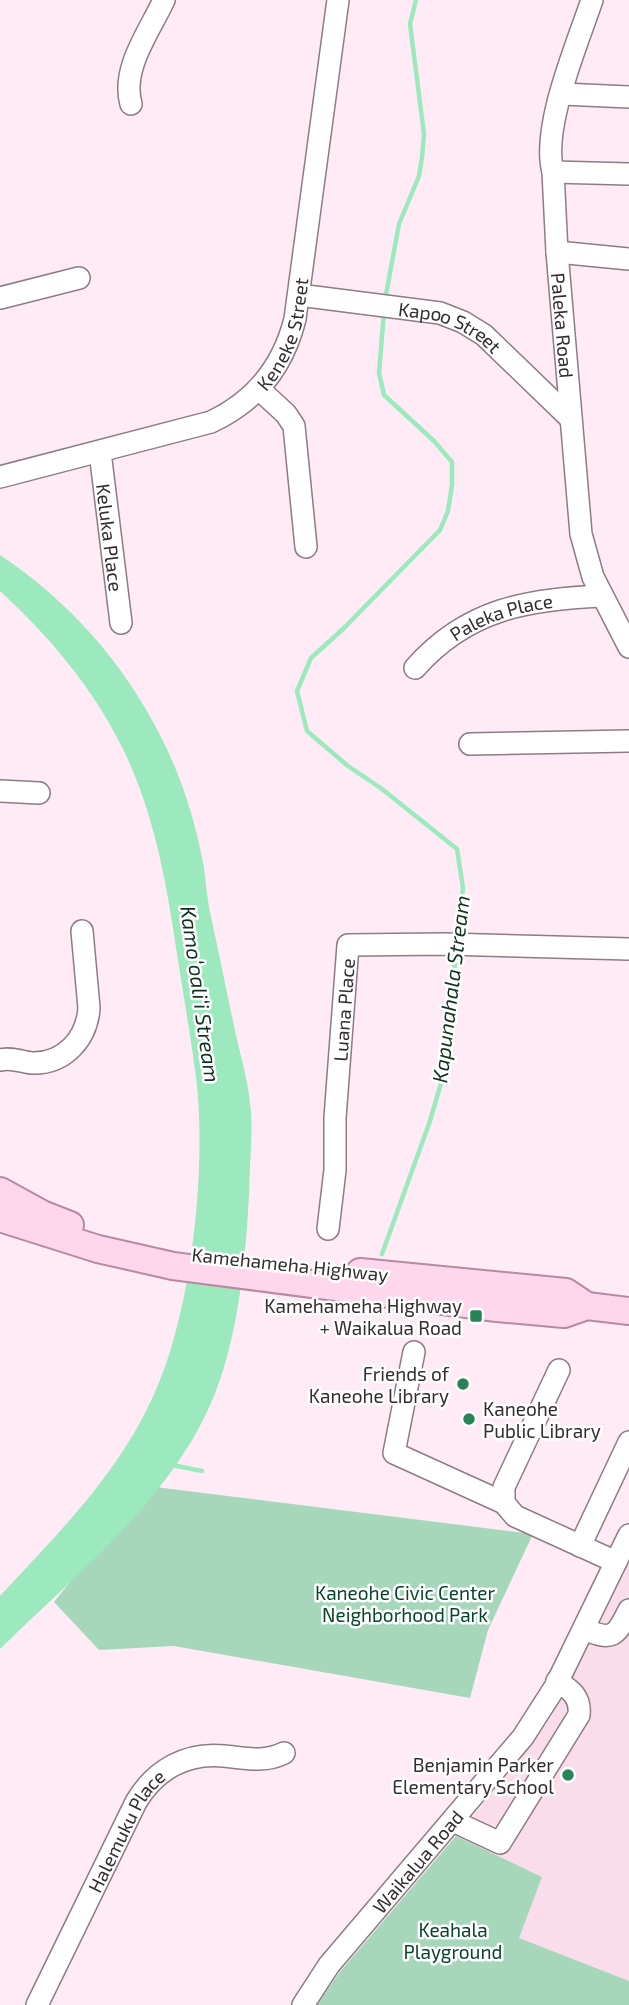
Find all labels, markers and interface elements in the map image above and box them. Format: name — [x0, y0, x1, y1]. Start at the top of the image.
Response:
street label: Paleka Road — [547, 272, 579, 379]
street label: Keneke Street — [251, 276, 312, 395]
street label: Kapoo Street — [397, 296, 506, 357]
street label: Keluka Place — [92, 482, 129, 593]
street label: Paleka Place — [445, 588, 554, 645]
water label: Kapunahala Stream — [426, 894, 474, 1084]
water label: Kamoʻoaliʻi Stream — [176, 904, 226, 1084]
street label: Luana Place — [328, 957, 358, 1062]
street label: Kamehameha Highway — [191, 1242, 389, 1286]
place label: Kamehameha Highway + Waikalua Road — [264, 1294, 462, 1339]
marker: Kamehameha Highway + Waikalua Road — [468, 1308, 484, 1324]
place label: Friends of Kaneohe Library — [309, 1362, 450, 1407]
marker: Friends of Kaneohe Library — [455, 1376, 471, 1392]
place label: Kaneohe Public Library — [483, 1397, 601, 1442]
marker: Kaneohe Public Library — [461, 1411, 477, 1427]
park label: Kaneohe Civic Center Neighborhood Park — [315, 1581, 495, 1626]
place label: Benjamin Parker Elementary School — [392, 1753, 554, 1798]
street label: Halemuku Place — [82, 1764, 169, 1896]
marker: Benjamin Parker Elementary School — [560, 1767, 576, 1783]
street label: Waikalua Road — [367, 1805, 468, 1917]
park label: Keahala Playground — [404, 1918, 502, 1963]

